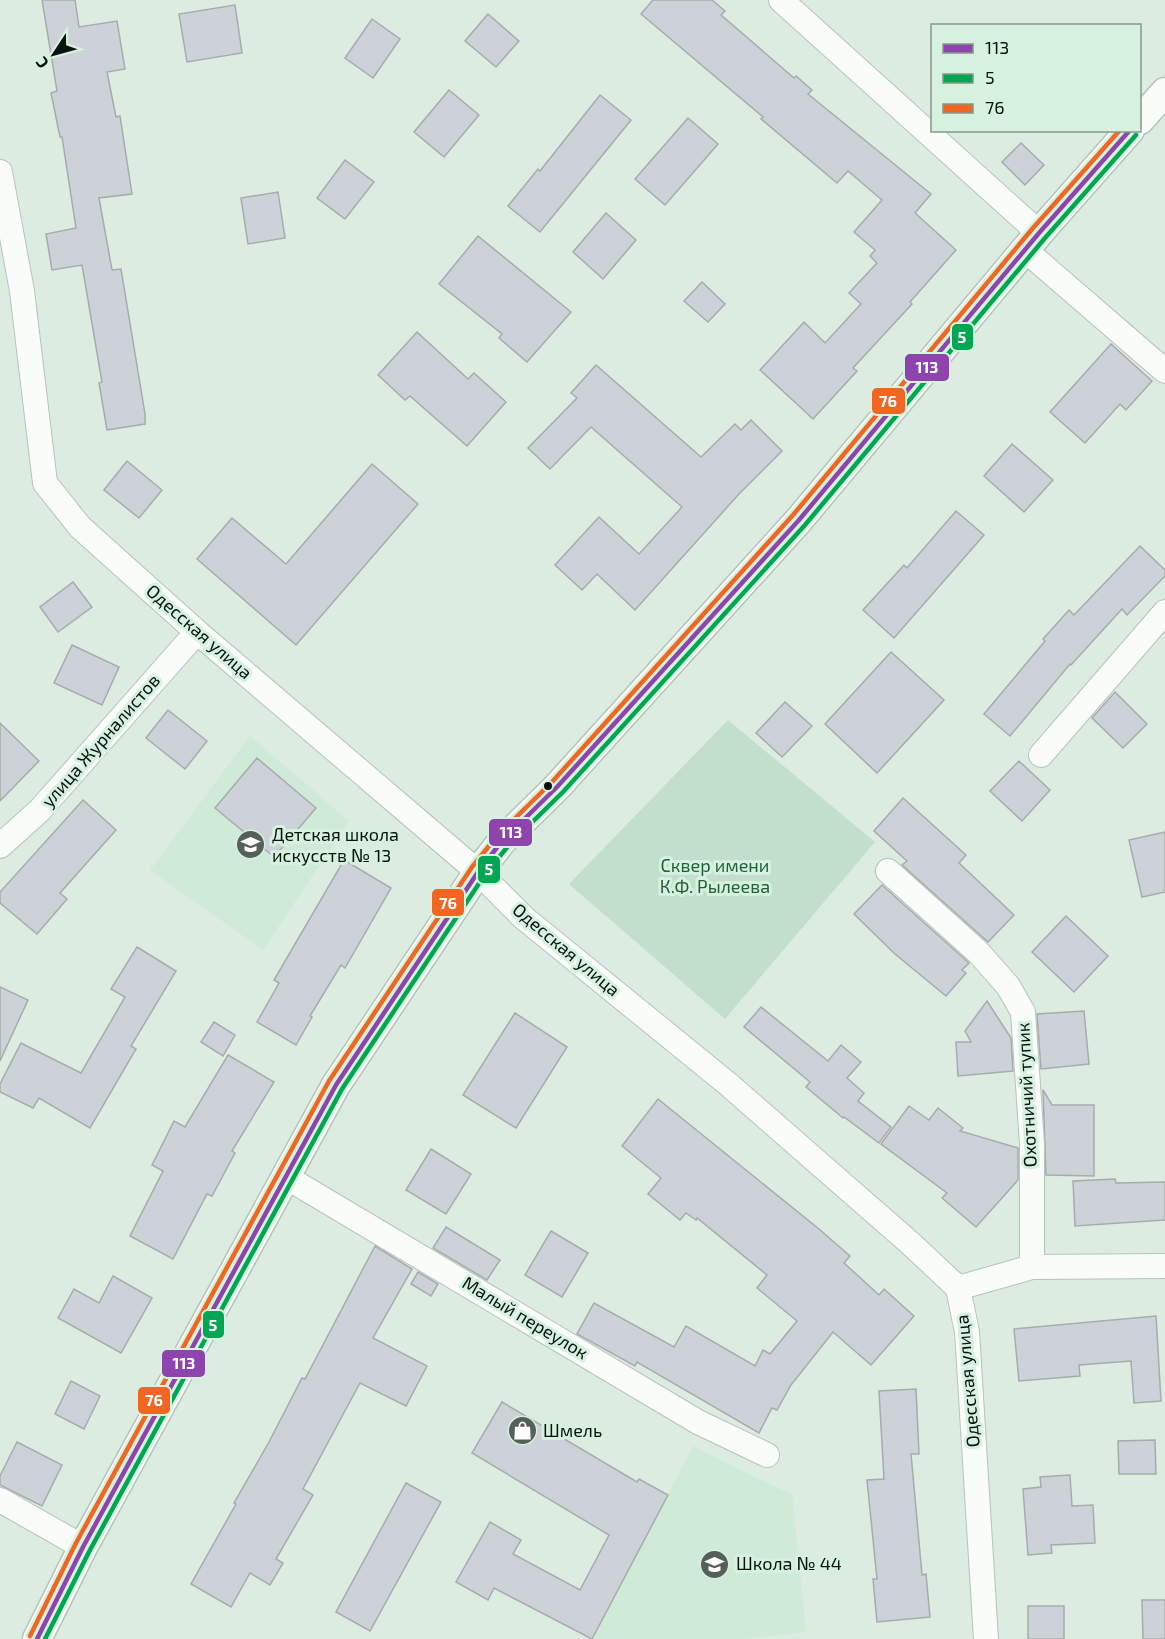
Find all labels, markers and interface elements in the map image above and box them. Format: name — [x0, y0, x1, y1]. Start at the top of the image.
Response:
north arrow — [24, 24, 84, 84]
legend — [931, 24, 1141, 132]
text: 113 — [985, 36, 1009, 58]
text: С — [31, 54, 52, 73]
text: 5 — [985, 66, 995, 88]
text: 76 — [985, 96, 1005, 118]
line badge: 5 — [951, 323, 974, 351]
text: 5 — [958, 327, 967, 346]
line badge: 113 — [904, 353, 950, 382]
text: 113 — [916, 357, 938, 376]
line badge: 76 — [871, 387, 906, 415]
text: 76 — [879, 391, 897, 410]
street label: Одесская улица — [142, 579, 257, 683]
street label: улица Журналистов — [36, 669, 164, 811]
unlabelled marker — [542, 780, 554, 792]
line badge: 113 — [488, 818, 533, 847]
text: 113 — [500, 822, 522, 841]
place label: Детская школа искусств № 13 — [272, 823, 399, 866]
school or university icon: Детская школа искусств № 13 — [235, 829, 267, 861]
park label: Сквер имени К.Ф. Рылеева — [660, 854, 770, 897]
line badge: 5 — [477, 855, 501, 884]
text: 5 — [485, 859, 494, 878]
line badge: 76 — [431, 888, 465, 917]
text: 76 — [439, 893, 457, 912]
street label: Одесская улица — [509, 898, 625, 1000]
street label: Охотничий тупик — [1011, 1022, 1041, 1168]
street label: Малый переулок — [459, 1271, 593, 1363]
line badge: 5 — [202, 1310, 225, 1339]
street label: Одесская улица — [950, 1314, 984, 1448]
text: 5 — [209, 1315, 218, 1334]
line badge: 113 — [161, 1349, 206, 1378]
text: 113 — [173, 1353, 195, 1372]
line badge: 76 — [137, 1386, 171, 1415]
text: 76 — [145, 1390, 163, 1409]
shop icon: Шмель — [506, 1415, 538, 1447]
place label: Шмель — [543, 1419, 602, 1441]
school or university icon: Школа № 44 — [699, 1548, 731, 1580]
place label: Школа № 44 — [736, 1552, 842, 1574]

